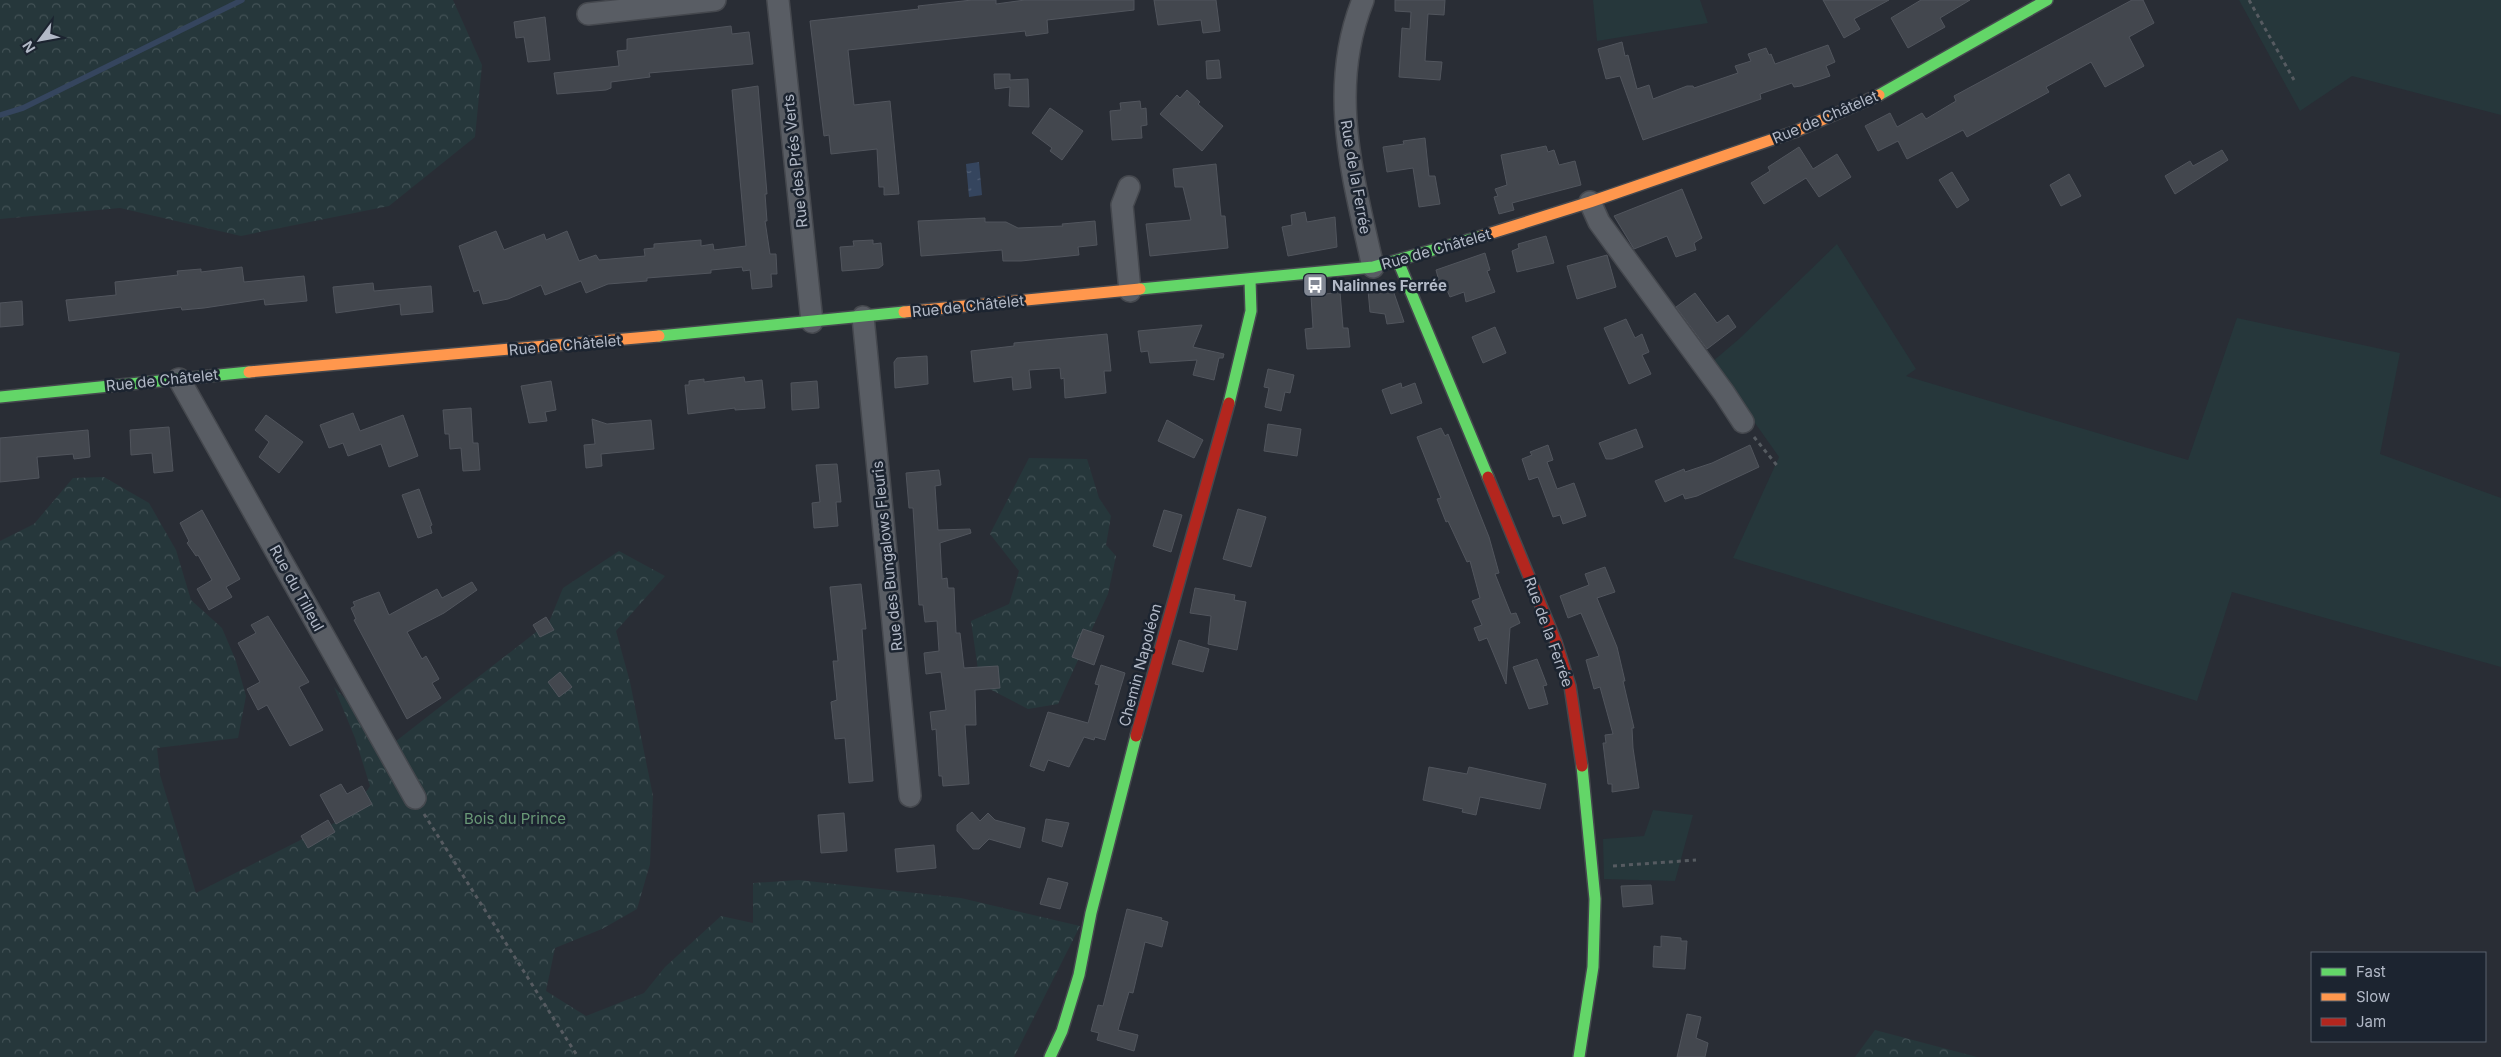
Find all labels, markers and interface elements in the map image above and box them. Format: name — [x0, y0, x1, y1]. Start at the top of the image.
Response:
north arrow — [15, 15, 65, 65]
text: N — [19, 38, 39, 56]
street label: Rue de Châtelet — [1769, 86, 1881, 148]
street label: Rue des Prés Verts — [779, 93, 811, 229]
street label: Rue de la Ferrée — [1337, 118, 1375, 236]
street label: Rue de Châtelet — [1379, 224, 1493, 274]
bus stop icon: Nalinnes Ferrée — [1302, 272, 1328, 298]
place label: Nalinnes Ferrée — [1332, 276, 1447, 295]
street label: Rue de Châtelet — [911, 291, 1025, 321]
street label: Rue de Châtelet — [508, 331, 622, 359]
street label: Rue de Châtelet — [105, 365, 219, 395]
street label: Rue des Bungalows Fleuris — [868, 460, 906, 652]
street label: Rue du Tilleul — [266, 542, 328, 634]
street label: Rue de la Ferrée — [1520, 574, 1578, 690]
street label: Chemin Napoléon — [1114, 601, 1166, 729]
park label: Bois du Prince — [464, 809, 566, 828]
legend — [2311, 952, 2486, 1042]
text: Fast — [2356, 962, 2386, 981]
text: Slow — [2356, 987, 2390, 1006]
text: Jam — [2356, 1012, 2386, 1031]

